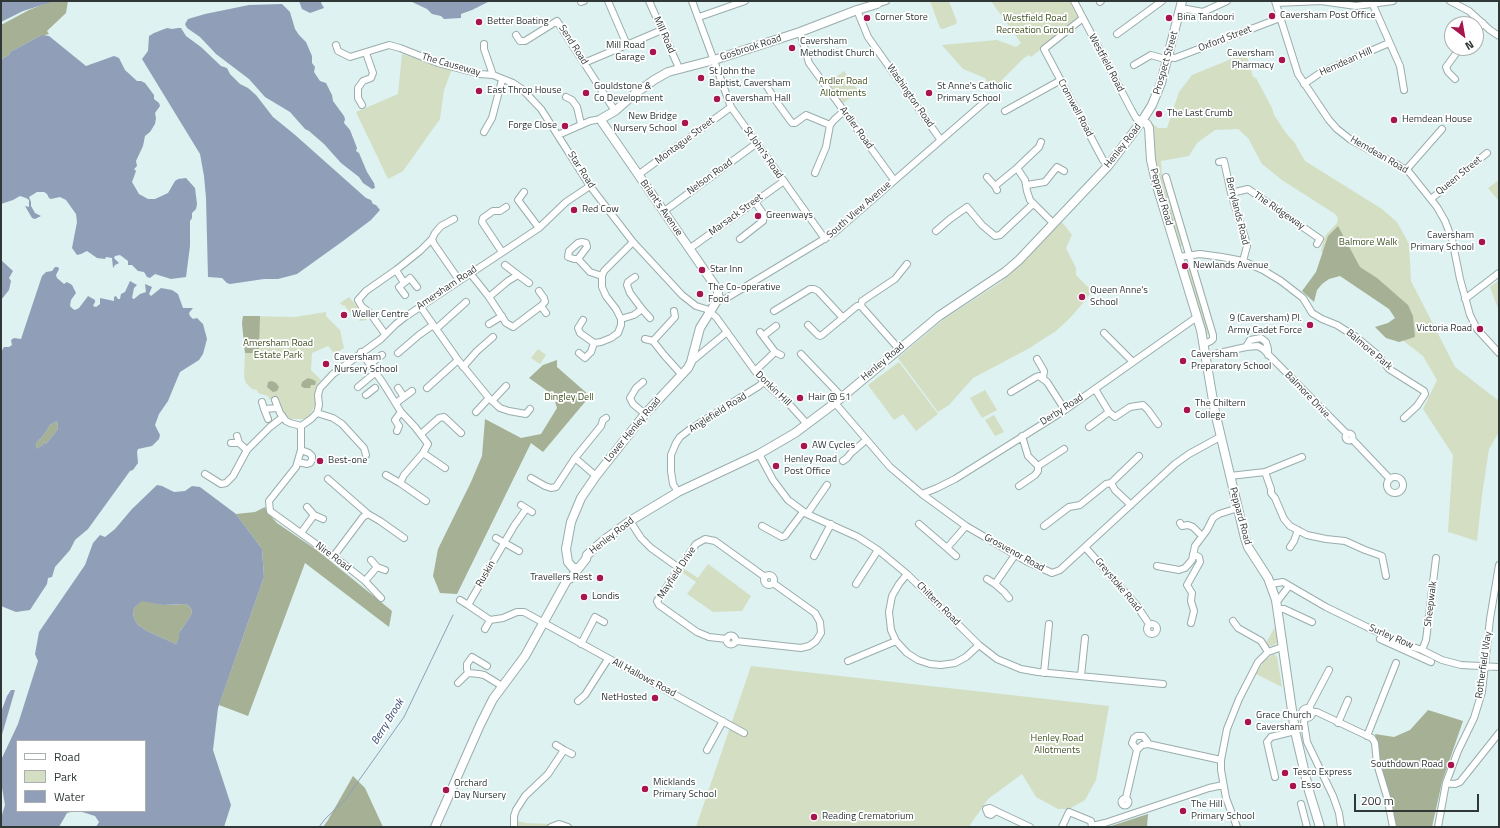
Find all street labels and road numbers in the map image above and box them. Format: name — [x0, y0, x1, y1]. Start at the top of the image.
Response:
street label: Mill Road — [651, 15, 677, 55]
street label: Send Road — [556, 23, 590, 67]
street label: Oxford Street — [1197, 23, 1253, 55]
street label: Prospect Street — [1151, 30, 1181, 96]
street label: Gosbrook Road — [719, 32, 783, 64]
street label: Westfield Road — [1086, 32, 1126, 94]
street label: Hemdean Hill — [1318, 45, 1374, 79]
street label: The Causeway — [420, 51, 482, 79]
street label: Washington Road — [884, 62, 936, 130]
street label: Cromwell Road — [1055, 77, 1095, 139]
street label: Ardler Road — [837, 105, 875, 151]
street label: Montague Street — [653, 115, 717, 167]
street label: Henley Road — [1102, 121, 1144, 171]
street label: St John's Road — [741, 125, 785, 181]
street label: Hemdean Road — [1348, 134, 1410, 176]
street label: Star Road — [565, 149, 597, 191]
street label: Queen Street — [1434, 154, 1484, 198]
street label: Nelson Road — [685, 157, 735, 197]
street label: Peppard Road — [1147, 167, 1175, 227]
street label: Berrylands Road — [1223, 176, 1251, 246]
street label: Briant's Avenue — [637, 178, 685, 238]
street label: South View Avenue — [824, 179, 894, 241]
street label: The Ridgeway — [1251, 190, 1307, 232]
street label: Marsack Street — [707, 191, 765, 239]
street label: Amersham Road — [415, 263, 479, 313]
street label: Balmore Park — [1343, 327, 1395, 373]
street label: Henley Road — [859, 340, 907, 384]
street label: Donkin Hill — [753, 369, 793, 409]
street label: Balmore Drive — [1282, 369, 1332, 421]
street label: Anglefield Road — [687, 390, 749, 436]
street label: Derby Road — [1038, 392, 1086, 428]
street label: Lower Henley Road — [602, 395, 664, 465]
street label: Peppard Road — [1227, 486, 1253, 546]
street label: Henley Road — [587, 515, 637, 557]
street label: Grosvenor Road — [982, 531, 1046, 575]
street label: Nire Road — [313, 540, 353, 574]
street label: Mayfield Drive — [655, 545, 699, 601]
street label: Greystoke Road — [1092, 556, 1144, 614]
street label: Ruskin — [474, 559, 498, 589]
street label: Chiltern Road — [914, 580, 962, 628]
street label: Sheepwalk — [1422, 581, 1440, 627]
street label: Surley Row — [1367, 622, 1415, 652]
street label: Rotherfield Way — [1473, 631, 1495, 699]
street label: All Hallows Road — [610, 656, 678, 700]

